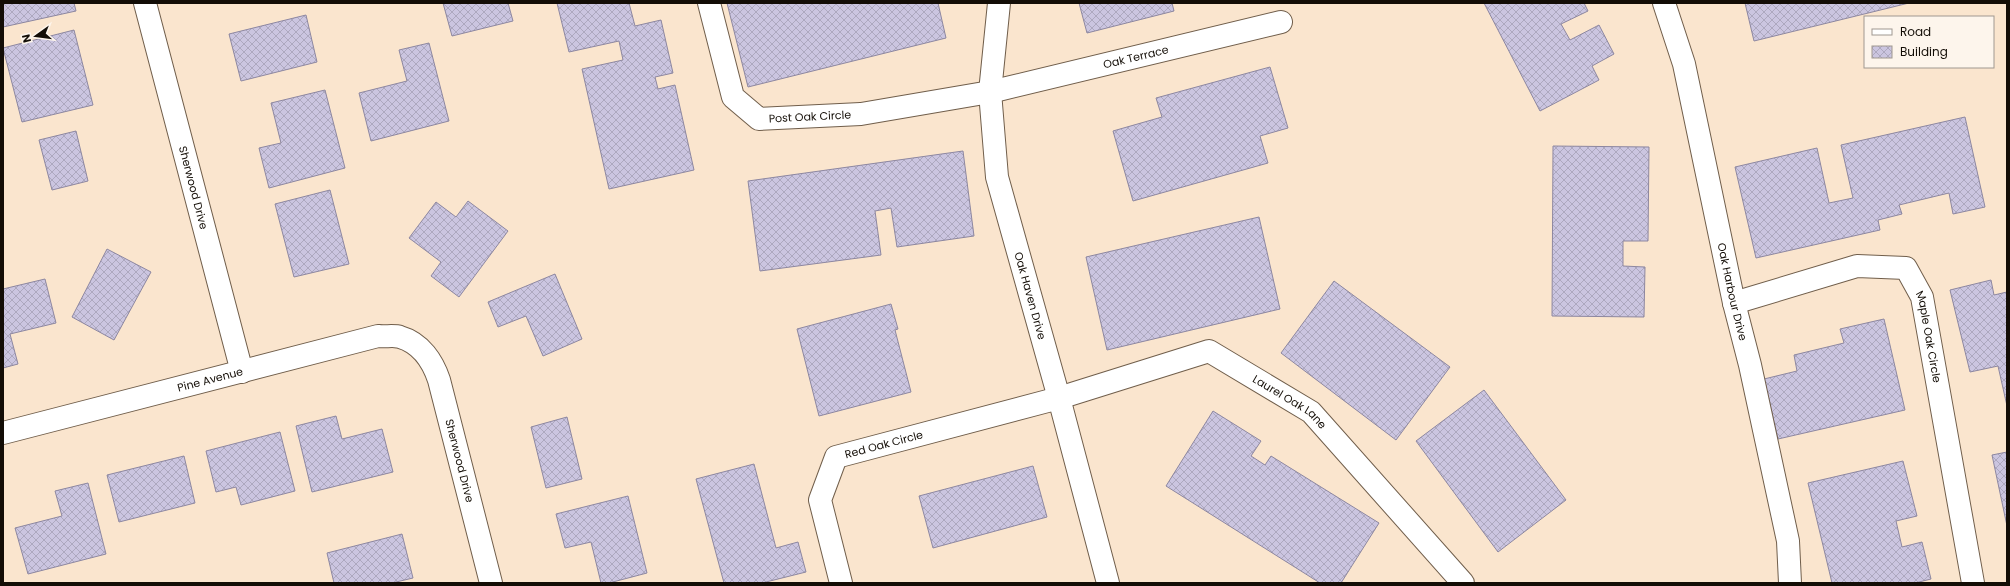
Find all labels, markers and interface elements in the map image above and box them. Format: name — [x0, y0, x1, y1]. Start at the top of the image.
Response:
north arrow — [16, 16, 56, 56]
legend — [1864, 16, 1994, 68]
text: Road — [1900, 23, 1931, 40]
text: N — [18, 32, 35, 44]
street label: Oak Terrace — [1102, 41, 1170, 73]
text: Building — [1900, 43, 1948, 60]
street label: Post Oak Circle — [768, 106, 852, 127]
street label: Sherwood Drive — [175, 144, 212, 231]
street label: Oak Harbour Drive — [1714, 241, 1751, 343]
street label: Oak Haven Drive — [1010, 250, 1050, 342]
street label: Maple Oak Circle — [1912, 288, 1945, 384]
street label: Pine Avenue — [176, 363, 245, 396]
street label: Laurel Oak Lane — [1250, 371, 1330, 432]
street label: Sherwood Drive — [441, 417, 478, 504]
street label: Red Oak Circle — [843, 426, 925, 462]

